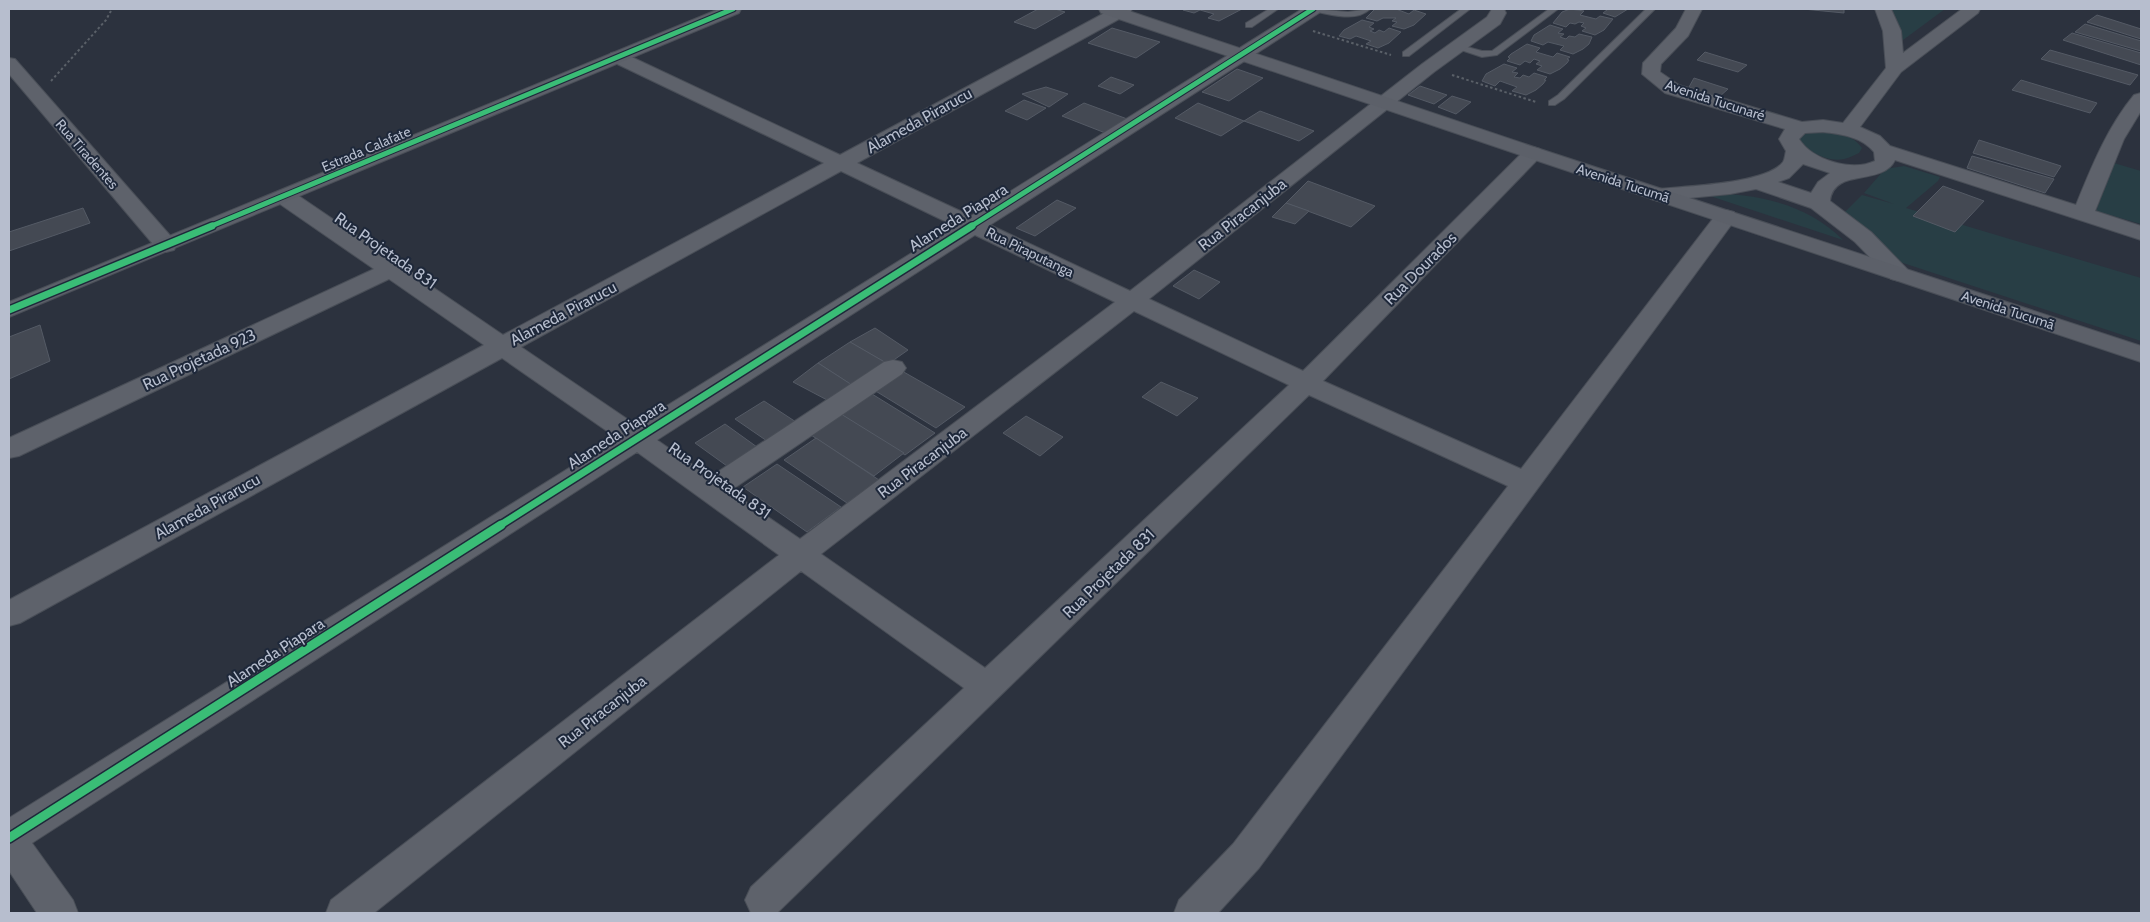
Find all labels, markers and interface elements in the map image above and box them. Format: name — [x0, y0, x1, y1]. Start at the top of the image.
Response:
street label: Avenida Tucunaré — [1663, 75, 1767, 125]
street label: Alameda Pirarucu — [863, 84, 975, 157]
street label: Rua Tiradentes — [52, 115, 122, 193]
street label: Estrada Calafate — [319, 122, 413, 176]
street label: Avenida Tucumã — [1574, 159, 1672, 207]
street label: Rua Piracanjuba — [1195, 174, 1290, 255]
street label: Alameda Piapara — [905, 179, 1011, 255]
street label: Rua Projetada 831 — [331, 208, 440, 293]
street label: Rua Piraputanga — [983, 223, 1077, 281]
street label: Rua Dourados — [1380, 228, 1461, 309]
street label: Alameda Pirarucu — [507, 277, 620, 349]
street label: Avenida Tucumã — [1959, 286, 2057, 334]
street label: Rua Projetada 923 — [140, 325, 259, 394]
street label: Alameda Piapara — [564, 396, 669, 473]
street label: Rua Piracanjuba — [874, 423, 971, 502]
street label: Rua Projetada 831 — [665, 438, 774, 523]
street label: Alameda Pirarucu — [151, 470, 263, 543]
street label: Rua Projetada 831 — [1059, 525, 1158, 622]
street label: Alameda Piapara — [223, 614, 328, 691]
street label: Rua Piracanjuba — [555, 671, 650, 752]

